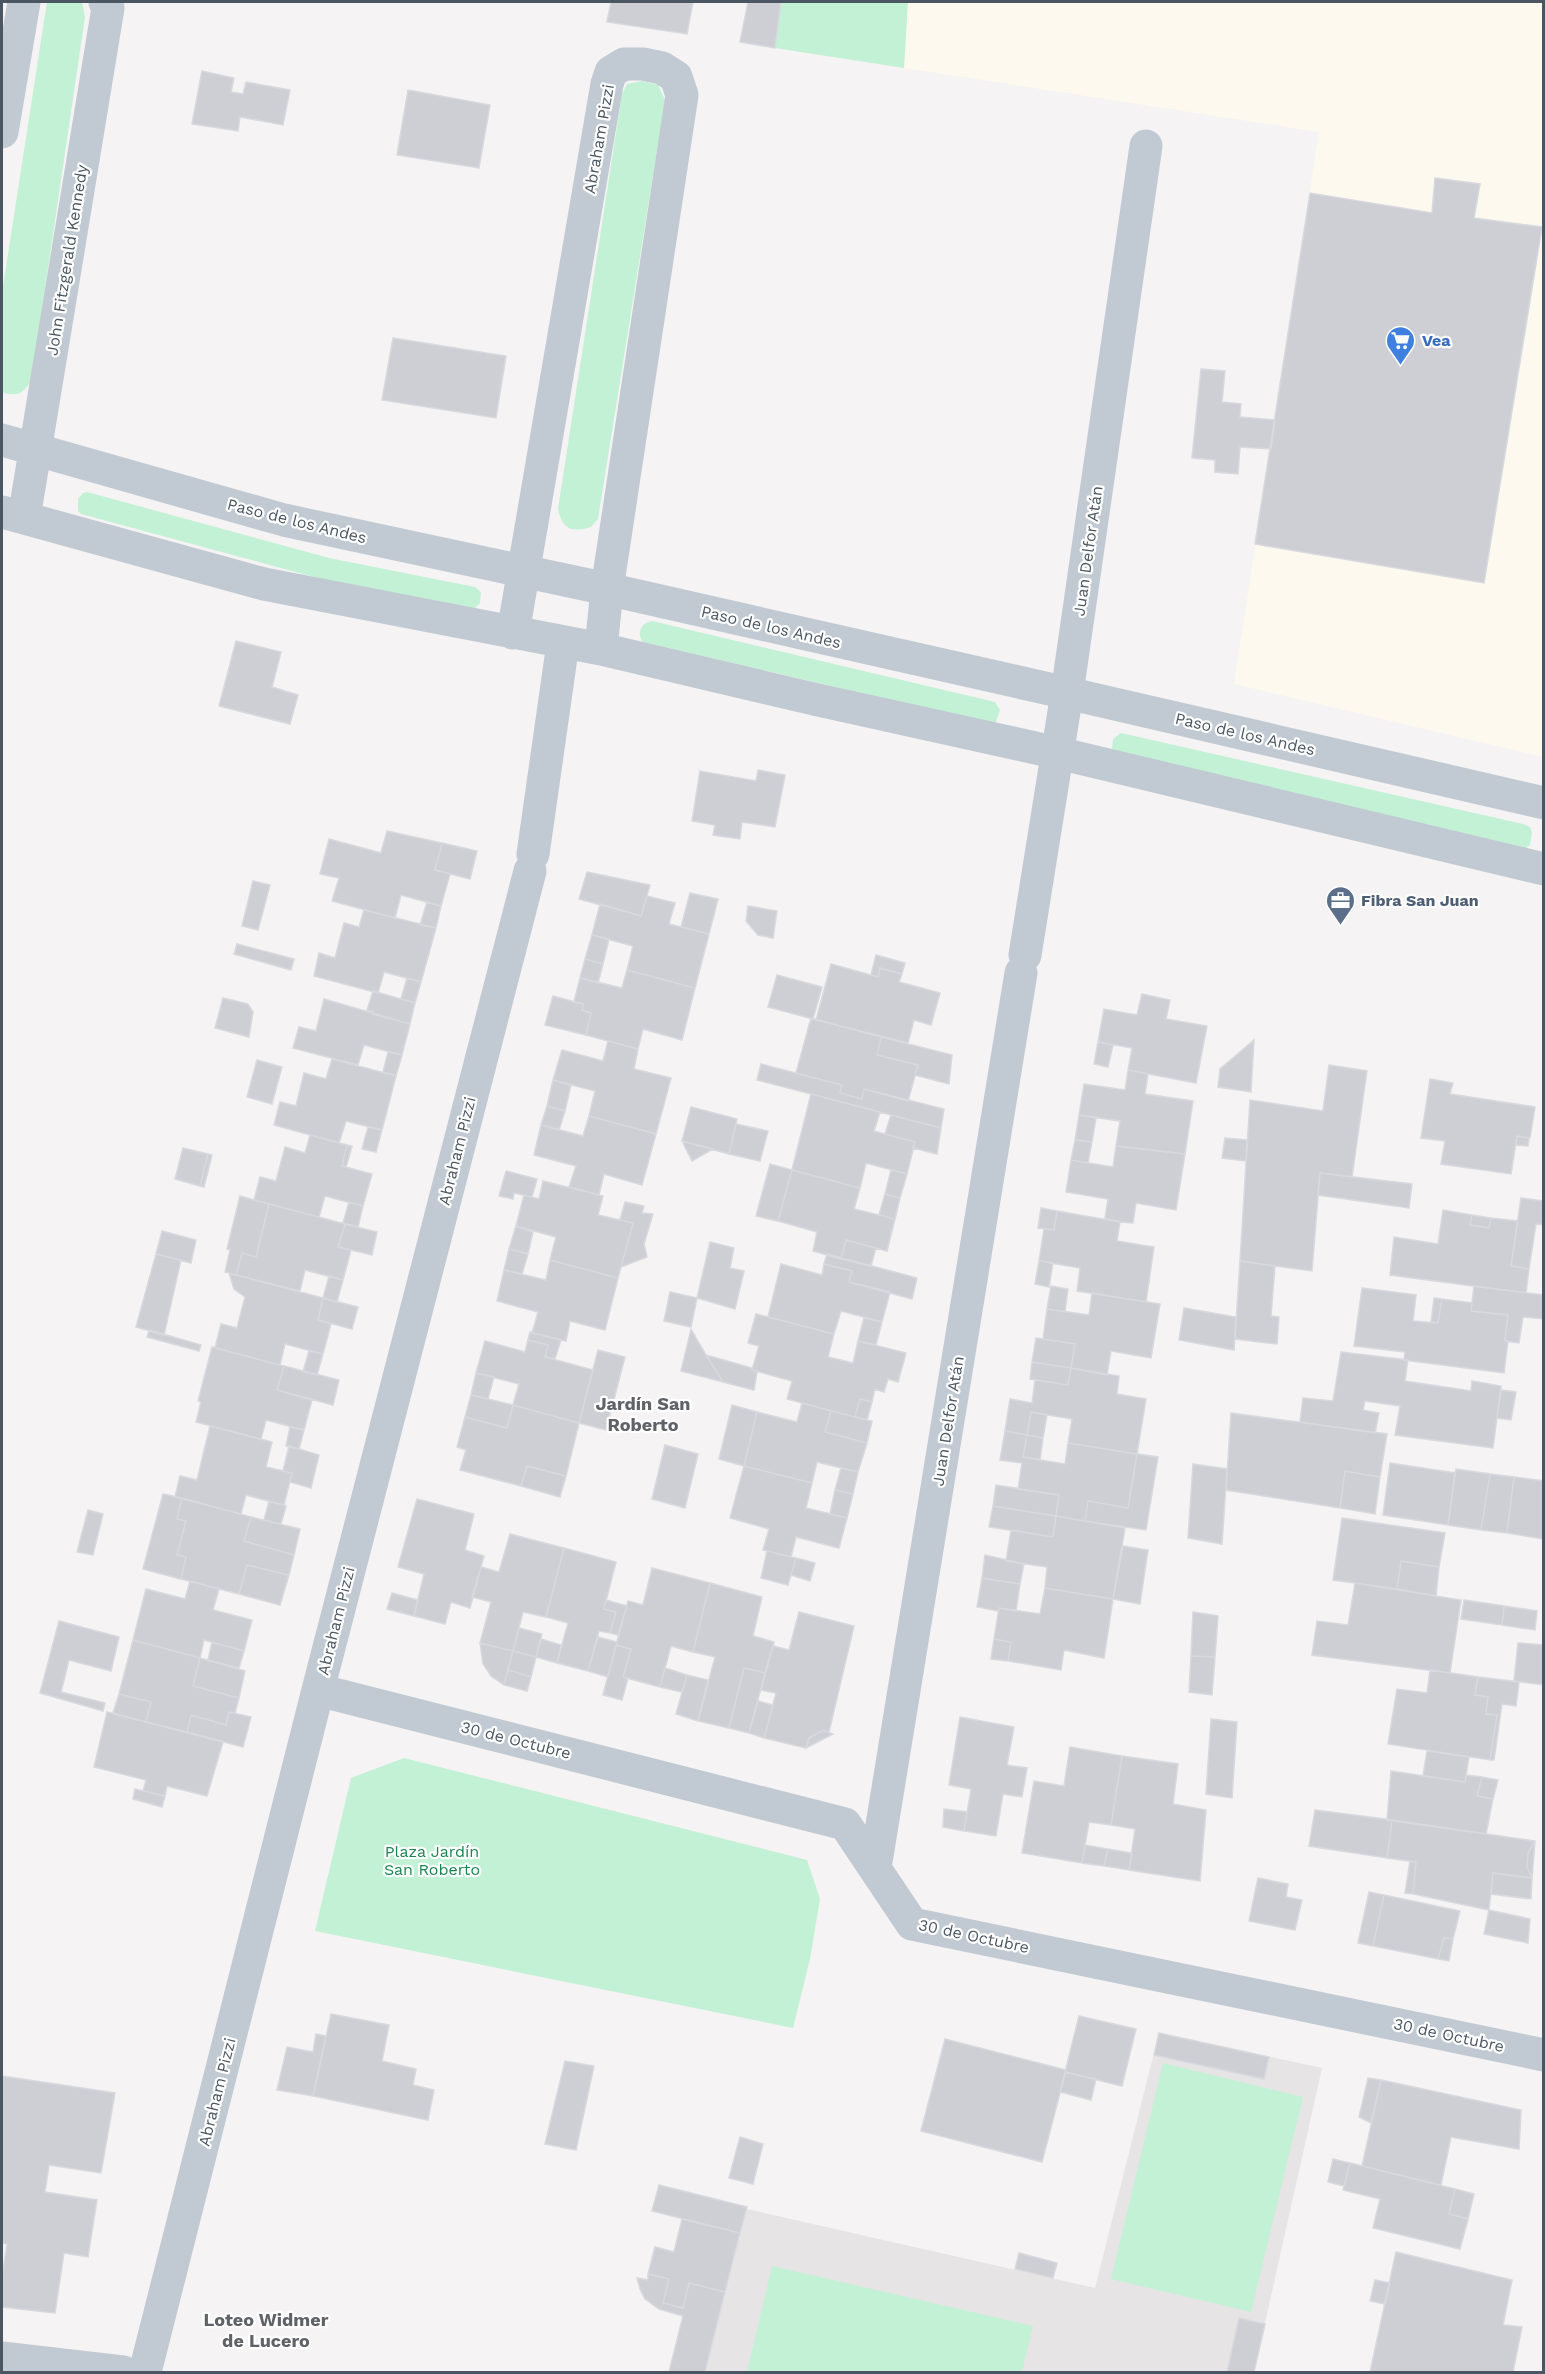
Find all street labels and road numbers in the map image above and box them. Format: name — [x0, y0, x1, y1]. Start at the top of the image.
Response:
street label: Abraham Pizzi — [580, 83, 618, 195]
street label: John Fitzgerald Kennedy — [43, 163, 92, 357]
street label: Juan Delfor Atán — [1069, 485, 1107, 617]
street label: Paso de los Andes — [225, 494, 369, 548]
street label: Paso de los Andes — [699, 602, 843, 652]
street label: Paso de los Andes — [1173, 709, 1317, 759]
street label: Abraham Pizzi — [434, 1095, 480, 1207]
street label: Juan Delfor Atán — [928, 1355, 968, 1487]
street label: Abraham Pizzi — [313, 1565, 359, 1677]
street label: 30 de Octubre — [459, 1717, 573, 1763]
street label: 30 de Octubre — [917, 1915, 1031, 1957]
street label: 30 de Octubre — [1392, 2014, 1506, 2056]
street label: Abraham Pizzi — [194, 2036, 240, 2148]

